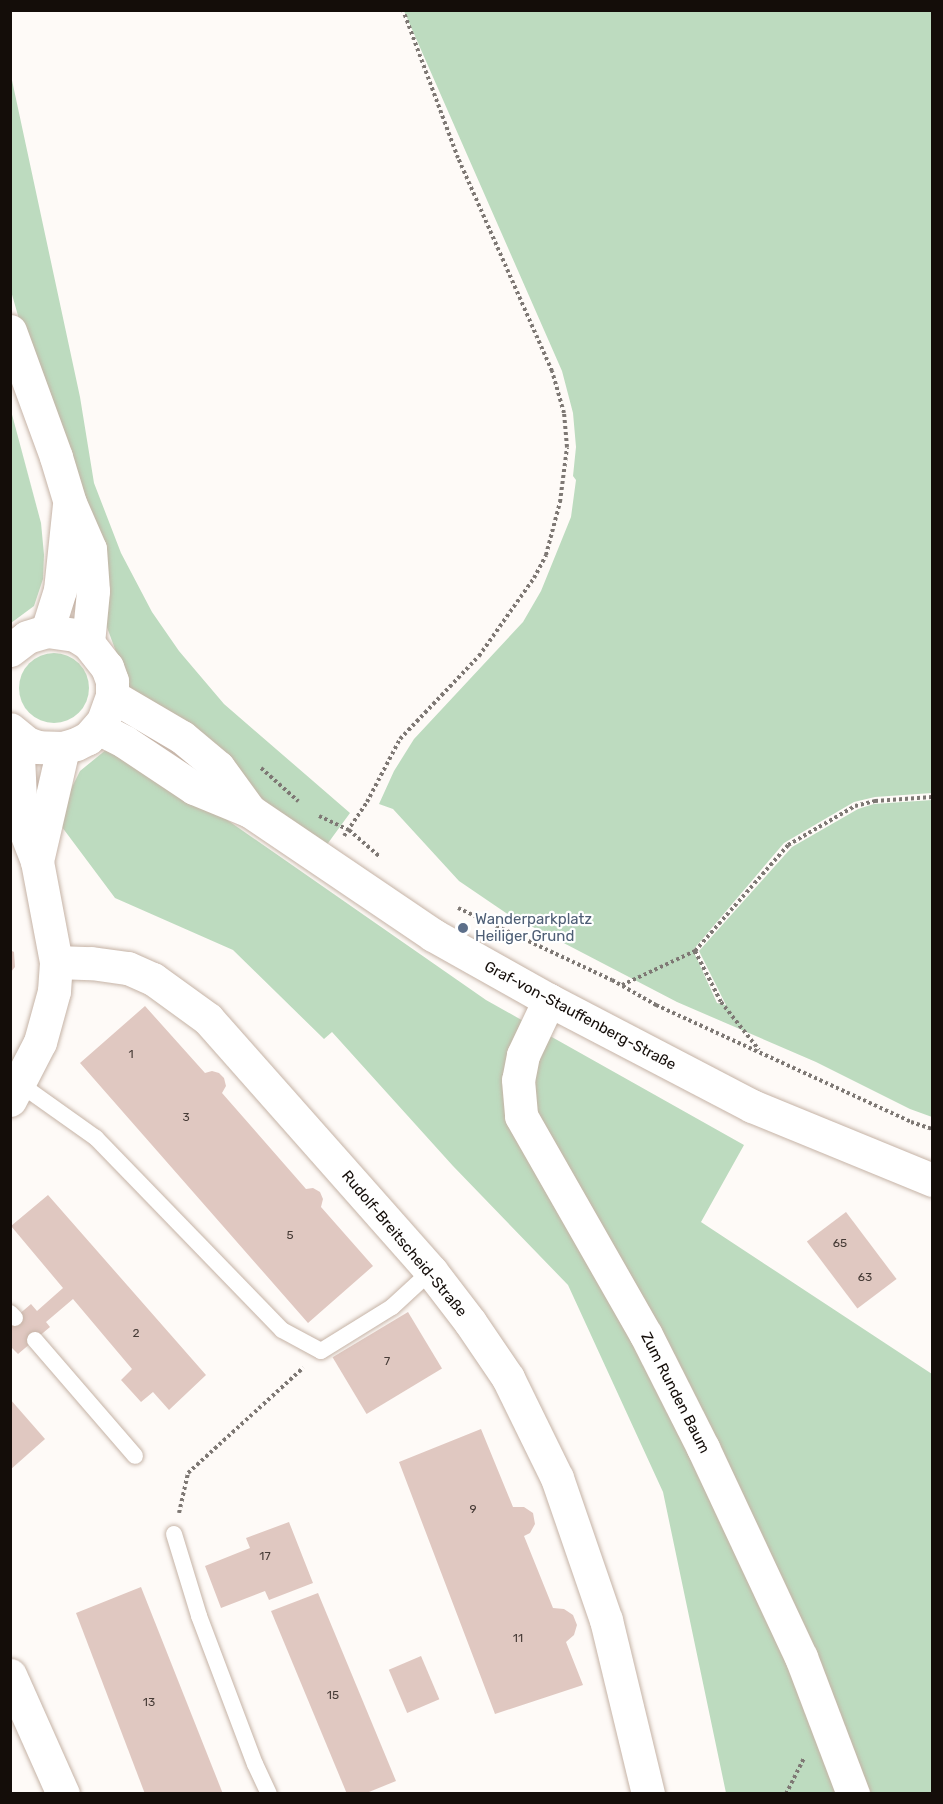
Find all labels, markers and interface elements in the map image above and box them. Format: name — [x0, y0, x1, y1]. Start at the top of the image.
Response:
place label: Wanderparkplatz Heiliger Grund — [475, 910, 592, 945]
marker: Wanderparkplatz Heiliger Grund — [456, 921, 470, 935]
street label: Graf-von-Stauffenberg-Straße — [481, 958, 679, 1074]
house number: 1 — [128, 1048, 134, 1062]
house number: 3 — [182, 1111, 190, 1125]
street label: Rudolf-Breitscheid-Straße — [338, 1167, 470, 1321]
house number: 5 — [286, 1229, 294, 1243]
house number: 65 — [833, 1237, 847, 1251]
house number: 63 — [858, 1271, 872, 1285]
house number: 2 — [132, 1327, 140, 1341]
street label: Zum Runden Baum — [637, 1329, 713, 1457]
house number: 7 — [384, 1355, 390, 1369]
house number: 9 — [469, 1503, 477, 1517]
house number: 17 — [259, 1550, 271, 1564]
house number: 11 — [513, 1632, 523, 1646]
house number: 15 — [327, 1689, 339, 1703]
house number: 13 — [143, 1696, 155, 1710]

